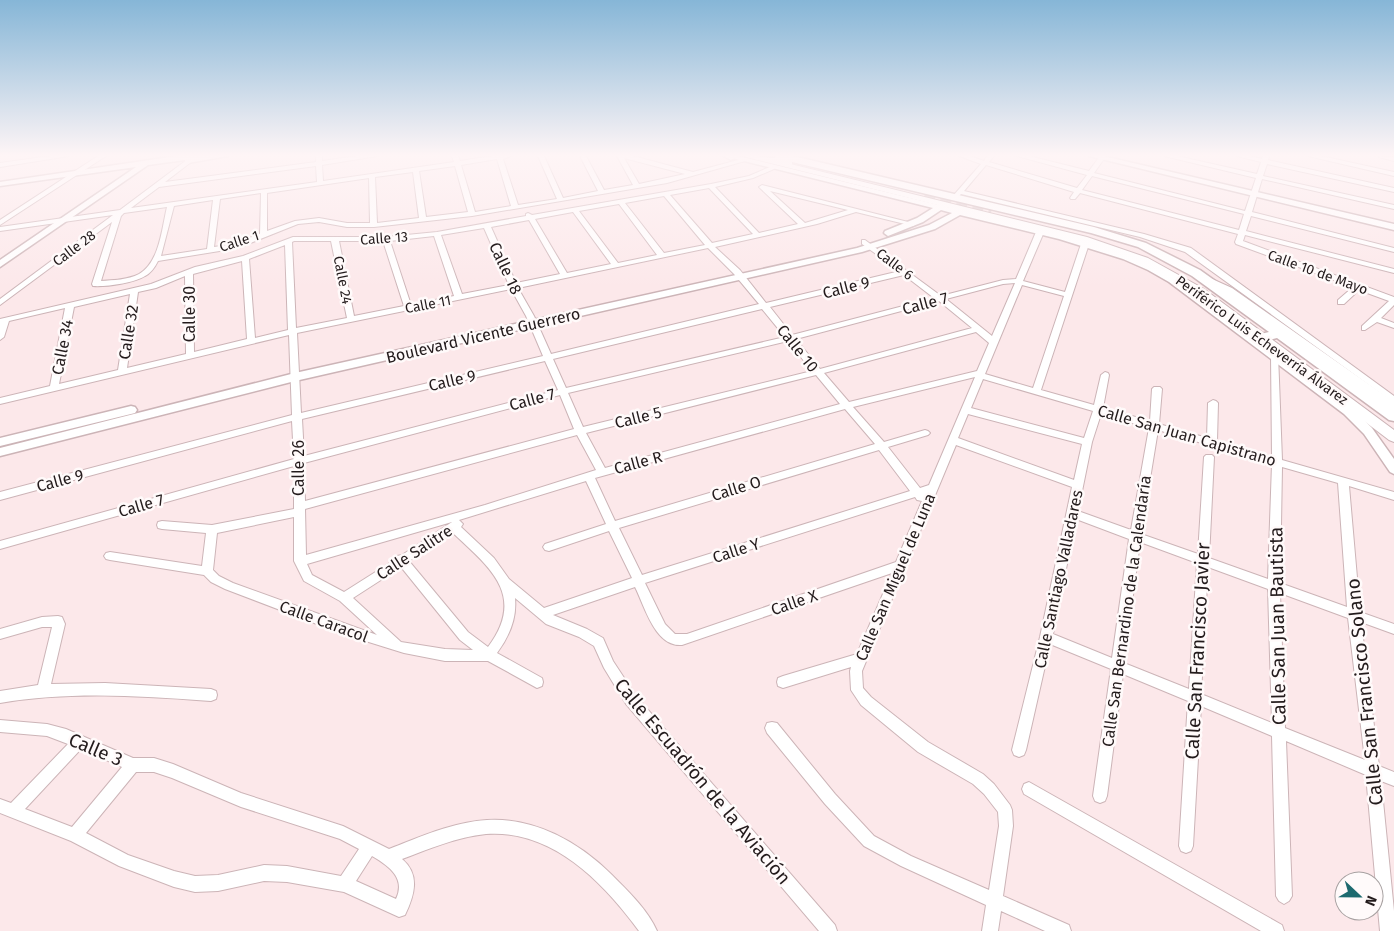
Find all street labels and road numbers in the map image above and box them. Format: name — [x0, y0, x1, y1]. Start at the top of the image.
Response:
street label: Calle 28 — [50, 227, 99, 270]
street label: Calle 1 — [217, 227, 261, 256]
street label: Calle 13 — [360, 228, 408, 249]
street label: Calle 18 — [485, 239, 526, 297]
street label: Calle 6 — [873, 245, 917, 284]
street label: Calle 10 de Mayo — [1265, 246, 1370, 298]
street label: Calle 24 — [330, 255, 356, 306]
street label: Periférico Luis Echeverría Álvarez — [1172, 271, 1352, 409]
street label: Calle 9 — [821, 272, 872, 303]
street label: Calle 30 — [180, 286, 199, 342]
street label: Calle 7 — [900, 288, 950, 319]
street label: Calle 11 — [404, 292, 453, 317]
street label: Calle 32 — [115, 303, 142, 361]
street label: Boulevard Vicente Guerrero — [384, 304, 582, 367]
street label: Calle 34 — [48, 317, 77, 376]
street label: Calle 10 — [773, 321, 822, 376]
street label: Calle 9 — [427, 366, 478, 395]
street label: Calle 7 — [507, 384, 557, 415]
street label: Calle San Juan Capistrano — [1095, 401, 1278, 470]
street label: Calle 5 — [613, 403, 664, 432]
street label: Calle 26 — [289, 440, 308, 496]
street label: Calle R — [612, 447, 665, 478]
street label: Calle 9 — [34, 465, 86, 496]
street label: Calle O — [709, 472, 763, 505]
street label: Calle San Bernardino de la Calendaría — [1098, 474, 1155, 748]
street label: Calle Santiago Valladares — [1030, 488, 1087, 670]
street label: Calle 7 — [116, 490, 166, 521]
street label: Calle San Miguel de Luna — [851, 490, 939, 664]
street label: Calle Salitre — [373, 521, 456, 584]
street label: Calle San Juan Bautista — [1264, 527, 1291, 725]
street label: Calle Y — [710, 534, 762, 567]
street label: Calle San Francisco Javier — [1180, 541, 1215, 760]
street label: Calle San Francisco Solano — [1341, 577, 1388, 807]
street label: Calle X — [768, 586, 820, 619]
street label: Calle Caracol — [277, 597, 371, 646]
street label: Calle Escuadrón de la Aviación — [610, 674, 796, 889]
street label: Calle 3 — [65, 728, 126, 771]

